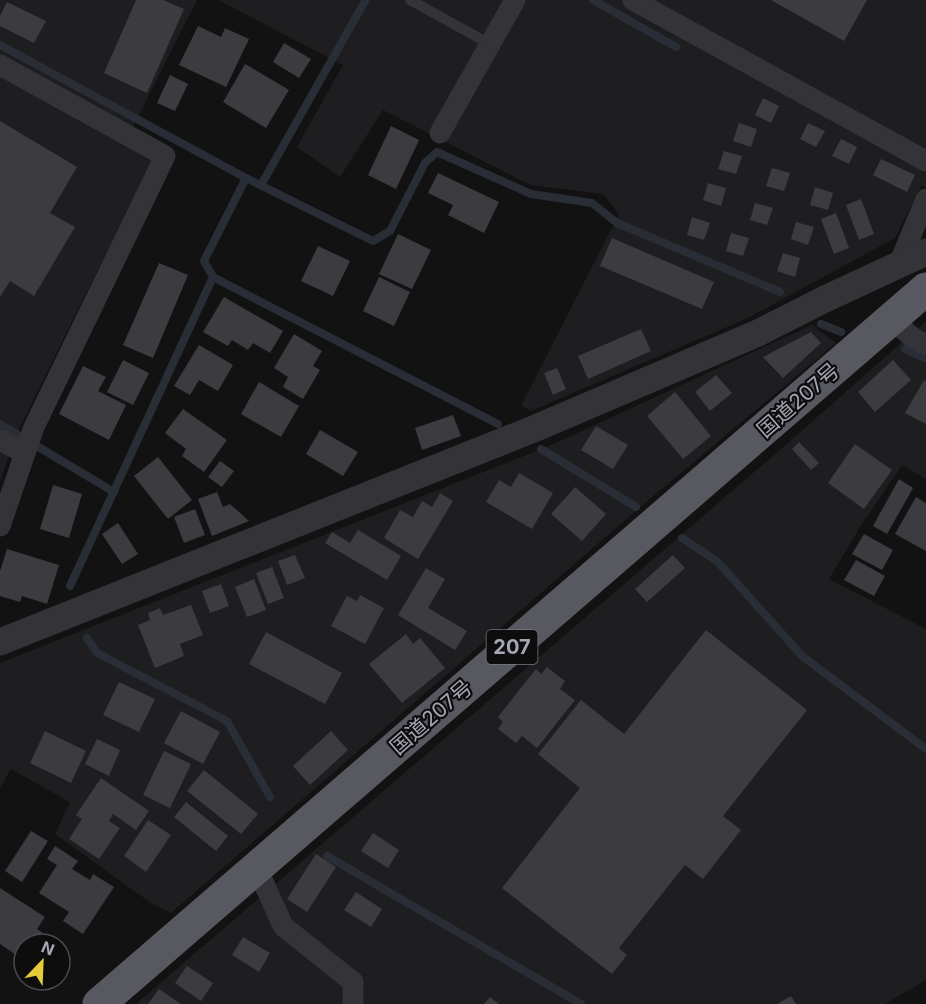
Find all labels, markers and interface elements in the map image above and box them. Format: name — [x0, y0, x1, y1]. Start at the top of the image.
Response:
street label: 国道207号 — [752, 358, 844, 442]
road number: 207 — [486, 630, 538, 664]
street label: 国道207号 — [385, 675, 477, 759]
north arrow — [12, 932, 72, 992]
text: N — [38, 937, 57, 960]

